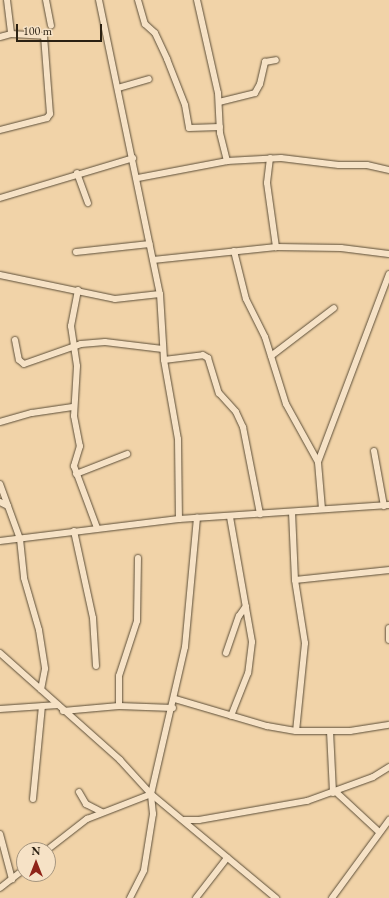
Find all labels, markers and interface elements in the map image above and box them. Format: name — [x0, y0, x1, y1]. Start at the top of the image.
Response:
scale bar — [18, 16, 104, 42]
text: 100 m — [23, 23, 52, 39]
north arrow — [16, 842, 56, 882]
text: N — [32, 844, 40, 858]

